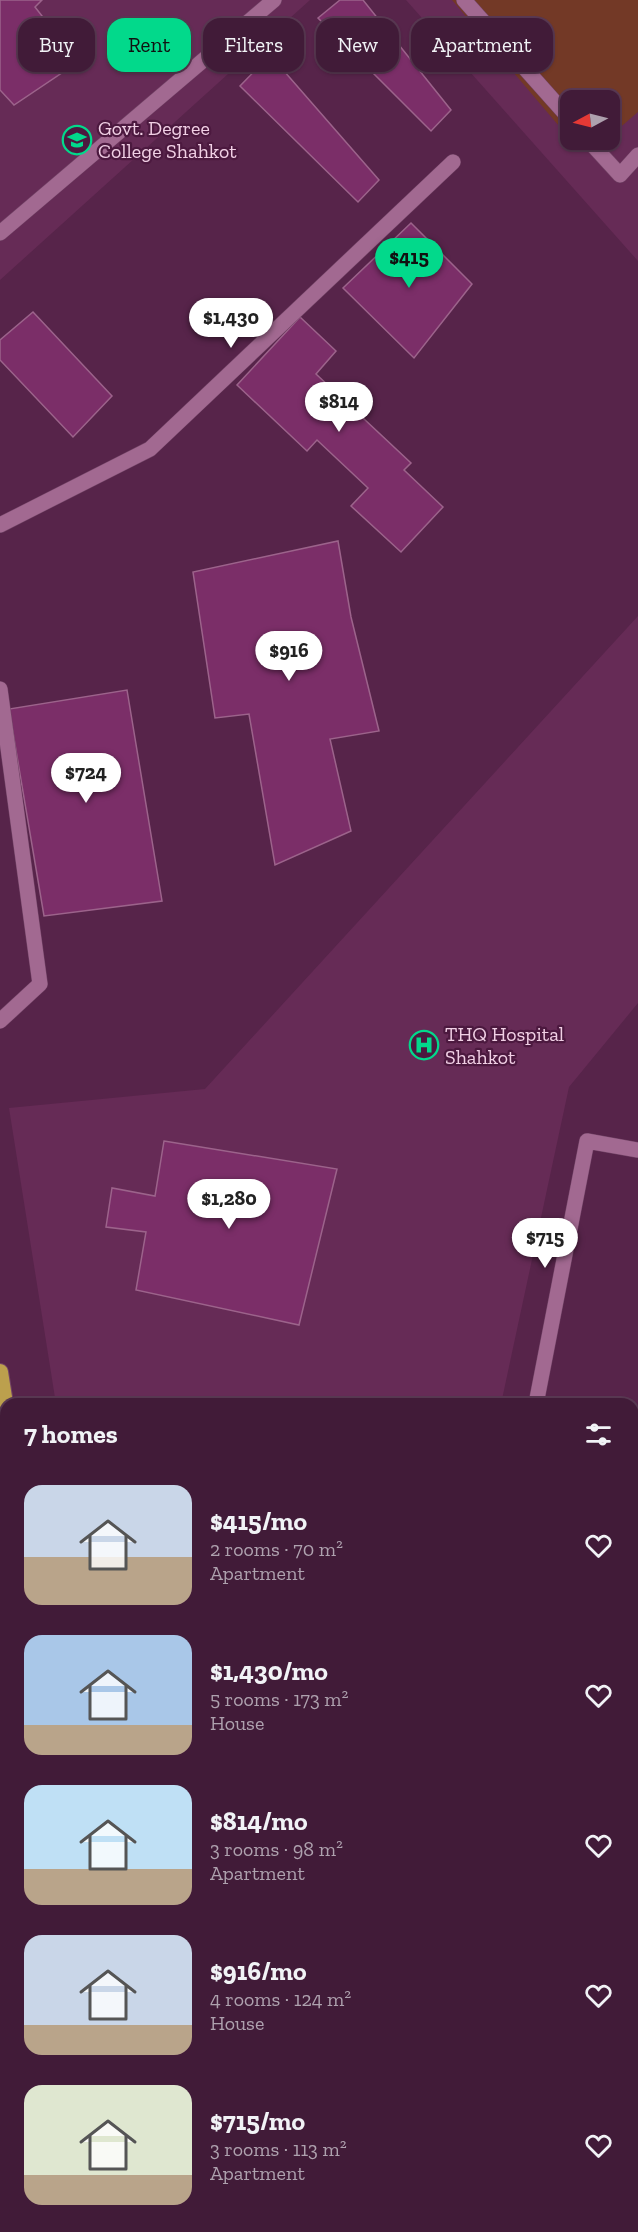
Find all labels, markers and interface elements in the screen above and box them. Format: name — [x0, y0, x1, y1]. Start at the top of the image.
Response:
chip: Buy — [18, 18, 95, 72]
chip: Rent — [107, 18, 191, 72]
chip: Filters — [203, 18, 304, 72]
chip: New — [316, 18, 399, 72]
chip: Apartment — [411, 18, 553, 72]
north arrow — [560, 90, 620, 150]
map controls — [560, 90, 620, 150]
place label: Govt. Degree College Shahkot — [98, 116, 237, 163]
school or university icon: Govt. Degree College Shahkot — [61, 124, 93, 156]
pin: $415 — [373, 238, 445, 289]
text: $415 — [389, 245, 429, 269]
pin: $1,430 — [182, 298, 280, 349]
text: $1,430 — [203, 305, 259, 329]
pin: $814 — [303, 382, 375, 433]
text: $814 — [319, 389, 359, 413]
pin: $916 — [253, 631, 325, 682]
text: $916 — [269, 638, 309, 662]
pin: $724 — [50, 753, 122, 804]
text: $724 — [65, 760, 107, 784]
place label: THQ Hospital Shahkot — [445, 1022, 564, 1069]
hospital icon: THQ Hospital Shahkot — [408, 1029, 440, 1061]
pin: $1,280 — [180, 1179, 278, 1230]
text: $1,280 — [201, 1186, 257, 1210]
pin: $715 — [509, 1218, 581, 1269]
text: $715 — [526, 1225, 564, 1249]
text: 7 homes — [24, 1418, 118, 1450]
icon: filters — [582, 1418, 615, 1451]
text: $415/mo — [210, 1505, 307, 1537]
icon: home — [72, 1509, 144, 1581]
icon: heart — [582, 1529, 615, 1562]
text: 2 rooms · 70 m² — [210, 1537, 343, 1561]
text: Apartment — [210, 1561, 305, 1585]
text: $1,430/mo — [210, 1655, 328, 1687]
icon: home — [72, 1659, 144, 1731]
icon: heart — [582, 1679, 615, 1712]
text: 5 rooms · 173 m² — [210, 1687, 348, 1711]
text: House — [210, 1711, 264, 1735]
text: $814/mo — [210, 1805, 308, 1837]
icon: home — [72, 1809, 144, 1881]
icon: heart — [582, 1829, 615, 1862]
text: 3 rooms · 98 m² — [210, 1837, 343, 1861]
text: Apartment — [210, 1861, 305, 1885]
text: $916/mo — [210, 1955, 307, 1987]
icon: home — [72, 1959, 144, 2031]
icon: heart — [582, 1979, 615, 2012]
text: 4 rooms · 124 m² — [210, 1987, 351, 2011]
text: House — [210, 2011, 264, 2035]
text: $715/mo — [210, 2105, 305, 2137]
icon: home — [72, 2109, 144, 2181]
icon: heart — [582, 2129, 615, 2162]
text: 3 rooms · 113 m² — [210, 2137, 347, 2161]
text: Apartment — [210, 2161, 305, 2185]

